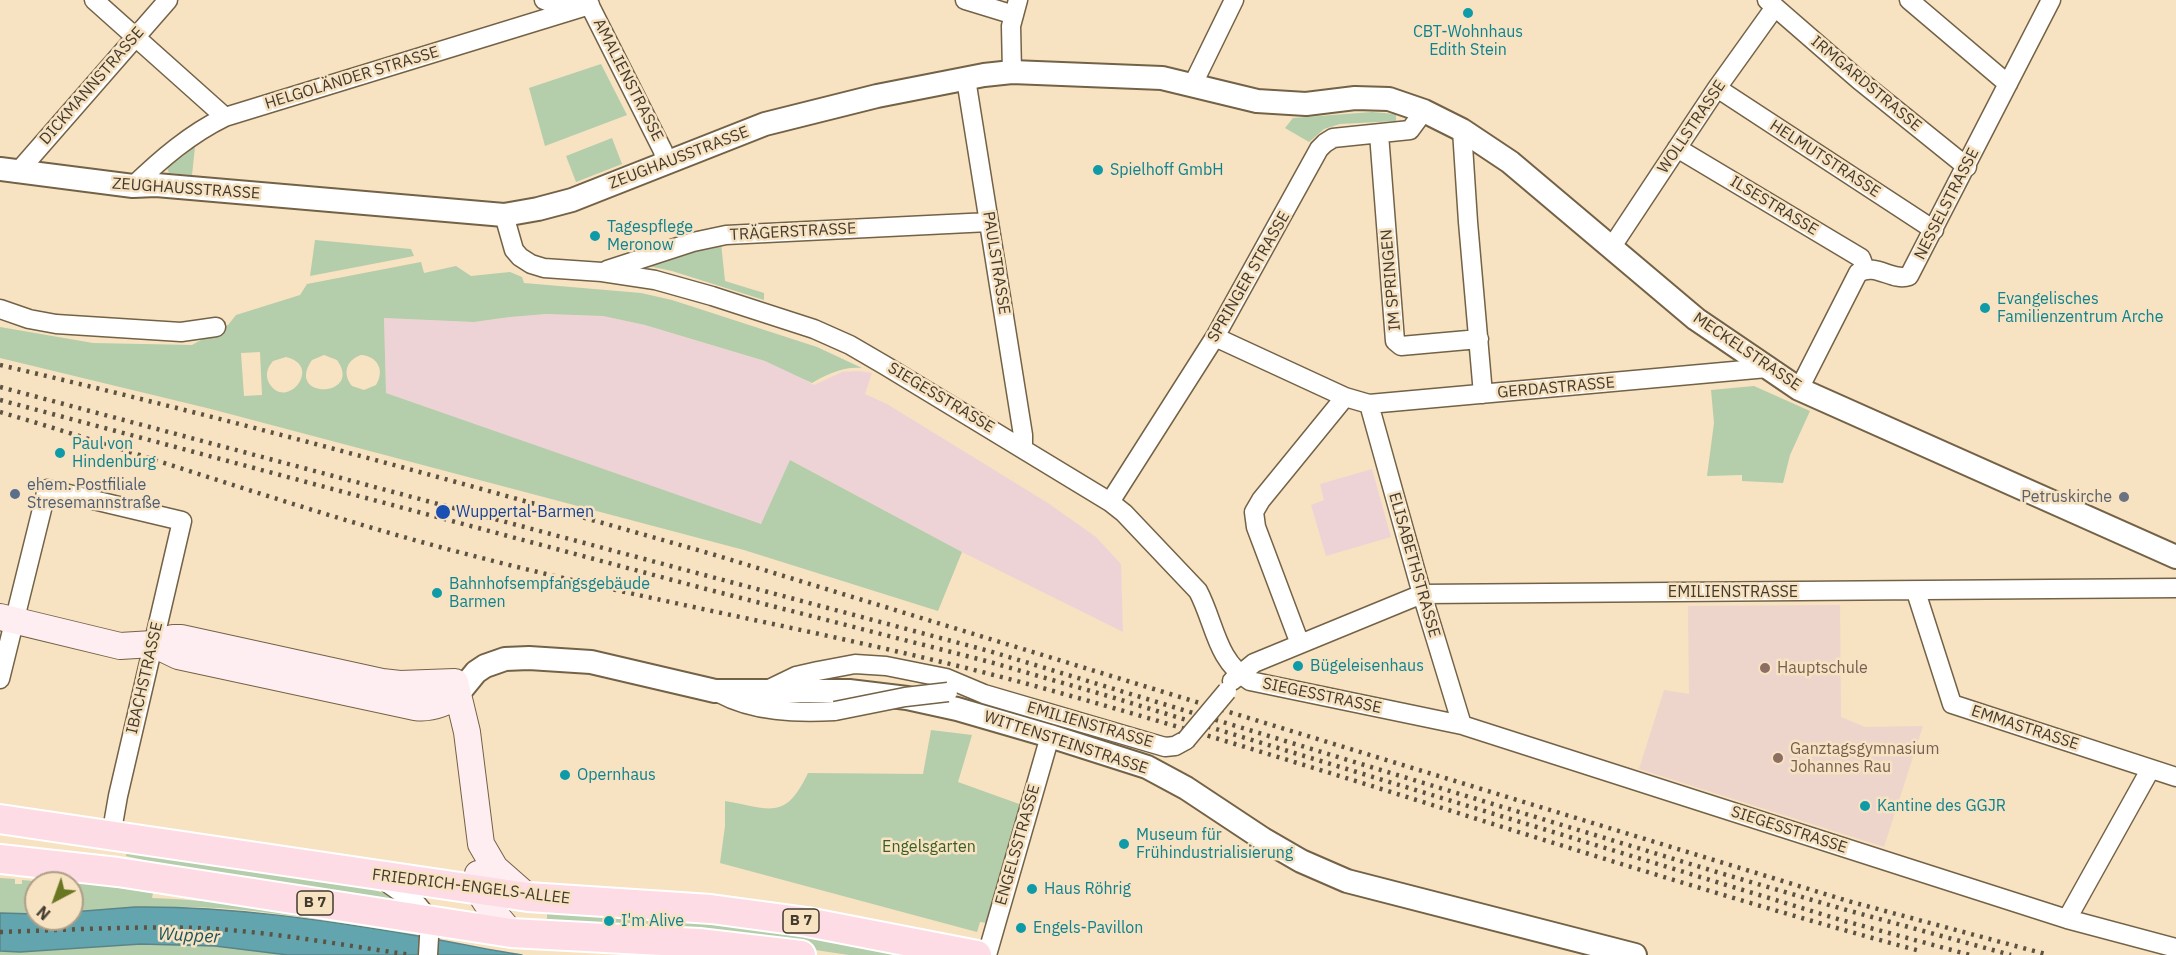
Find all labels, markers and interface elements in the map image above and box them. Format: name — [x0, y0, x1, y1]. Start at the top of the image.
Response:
marker: CBT-Wohnhaus Edith Stein — [1461, 6, 1475, 20]
street label: AMALIENSTRASSE — [589, 15, 667, 145]
place label: CBT-Wohnhaus Edith Stein — [1413, 22, 1523, 60]
street label: DICKMANNSTRASSE — [36, 23, 148, 149]
street label: IRMGARDSTRASSE — [1807, 32, 1925, 136]
street label: HELGOLÄNDER STRASSE — [263, 42, 441, 114]
street label: WOLLSTRASSE — [1654, 77, 1730, 177]
street label: HELMUTSTRASSE — [1766, 116, 1884, 202]
street label: ZEUGHAUSSTRASSE — [606, 122, 752, 194]
street label: NESSELSTRASSE — [1911, 145, 1983, 263]
place label: Spielhoff GmbH — [1110, 160, 1223, 180]
marker: Spielhoff GmbH — [1091, 163, 1105, 177]
street label: ILSESTRASSE — [1726, 172, 1822, 240]
street label: ZEUGHAUSSTRASSE — [111, 174, 261, 204]
street label: SPRINGER STRASSE — [1204, 208, 1294, 346]
street label: PAULSTRASSE — [978, 210, 1014, 316]
place label: Tagespflege Meronow — [607, 217, 693, 255]
street label: TRÄGERSTRASSE — [729, 219, 857, 245]
street label: IM SPRINGEN — [1377, 228, 1405, 332]
marker: Tagespflege Meronow — [588, 229, 602, 243]
place label: Evangelisches Familienzentrum Arche — [1997, 289, 2163, 327]
marker: Evangelisches Familienzentrum Arche — [1978, 301, 1992, 315]
street label: MECKELSTRASSE — [1689, 309, 1805, 395]
street label: SIEGESSTRASSE — [884, 359, 998, 437]
street label: GERDASTRASSE — [1496, 373, 1616, 403]
place label: Paul von Hindenburg — [72, 434, 156, 472]
marker: Paul von Hindenburg — [53, 446, 67, 460]
place label: ehem. Postfiliale Stresemannstraße — [27, 475, 160, 513]
marker: ehem. Postfiliale Stresemannstraße — [8, 487, 22, 501]
place label: Petruskirche — [2021, 487, 2112, 507]
street label: ELISABETHSTRASSE — [1384, 490, 1444, 640]
marker: Petruskirche — [2117, 490, 2131, 504]
place label: Wuppertal-Barmen — [456, 502, 594, 522]
marker: Wuppertal-Barmen — [434, 503, 452, 521]
place label: Bahnhofsempfangsgebäude Barmen — [449, 574, 650, 612]
street label: EMILIENSTRASSE — [1668, 582, 1798, 602]
marker: Bahnhofsempfangsgebäude Barmen — [430, 586, 444, 600]
street label: IBACHSTRASSE — [123, 620, 167, 736]
place label: Bügeleisenhaus — [1310, 656, 1424, 676]
place label: Hauptschule — [1777, 658, 1868, 678]
marker: Bügeleisenhaus — [1291, 659, 1305, 673]
marker: Hauptschule — [1758, 661, 1772, 675]
street label: SIEGESSTRASSE — [1261, 674, 1383, 718]
street label: EMILIENSTRASSE — [1025, 698, 1155, 752]
street label: EMMASTRASSE — [1969, 702, 2081, 754]
street label: WITTENSTEINSTRASSE — [981, 707, 1151, 779]
place label: Ganztagsgymnasium Johannes Rau — [1790, 739, 1939, 777]
marker: Ganztagsgymnasium Johannes Rau — [1771, 751, 1785, 765]
place label: Opernhaus — [577, 765, 656, 785]
marker: Opernhaus — [558, 768, 572, 782]
street label: ENGELSSTRASSE — [992, 782, 1044, 908]
place label: Kantine des GGJR — [1877, 796, 2006, 816]
marker: Kantine des GGJR — [1858, 799, 1872, 813]
street label: SIEGESSTRASSE — [1728, 802, 1850, 858]
place label: Museum für Frühindustrialisierung — [1136, 825, 1293, 863]
park label: Engelsgarten — [882, 837, 976, 857]
marker: Museum für Frühindustrialisierung — [1117, 837, 1131, 851]
street label: FRIEDRICH-ENGELS-ALLEE — [371, 865, 571, 909]
north arrow — [24, 871, 84, 931]
place label: Haus Röhrig — [1044, 879, 1131, 899]
marker: Haus Röhrig — [1025, 882, 1039, 896]
road number: B 7 — [297, 891, 333, 915]
text: N — [33, 902, 54, 924]
road number: B 7 — [783, 909, 819, 933]
place label: I'm Alive — [621, 911, 684, 931]
marker: I'm Alive — [602, 914, 616, 928]
place label: Engels-Pavillon — [1033, 918, 1143, 938]
marker: Engels-Pavillon — [1014, 921, 1028, 935]
water label: Wupper — [158, 924, 220, 948]

